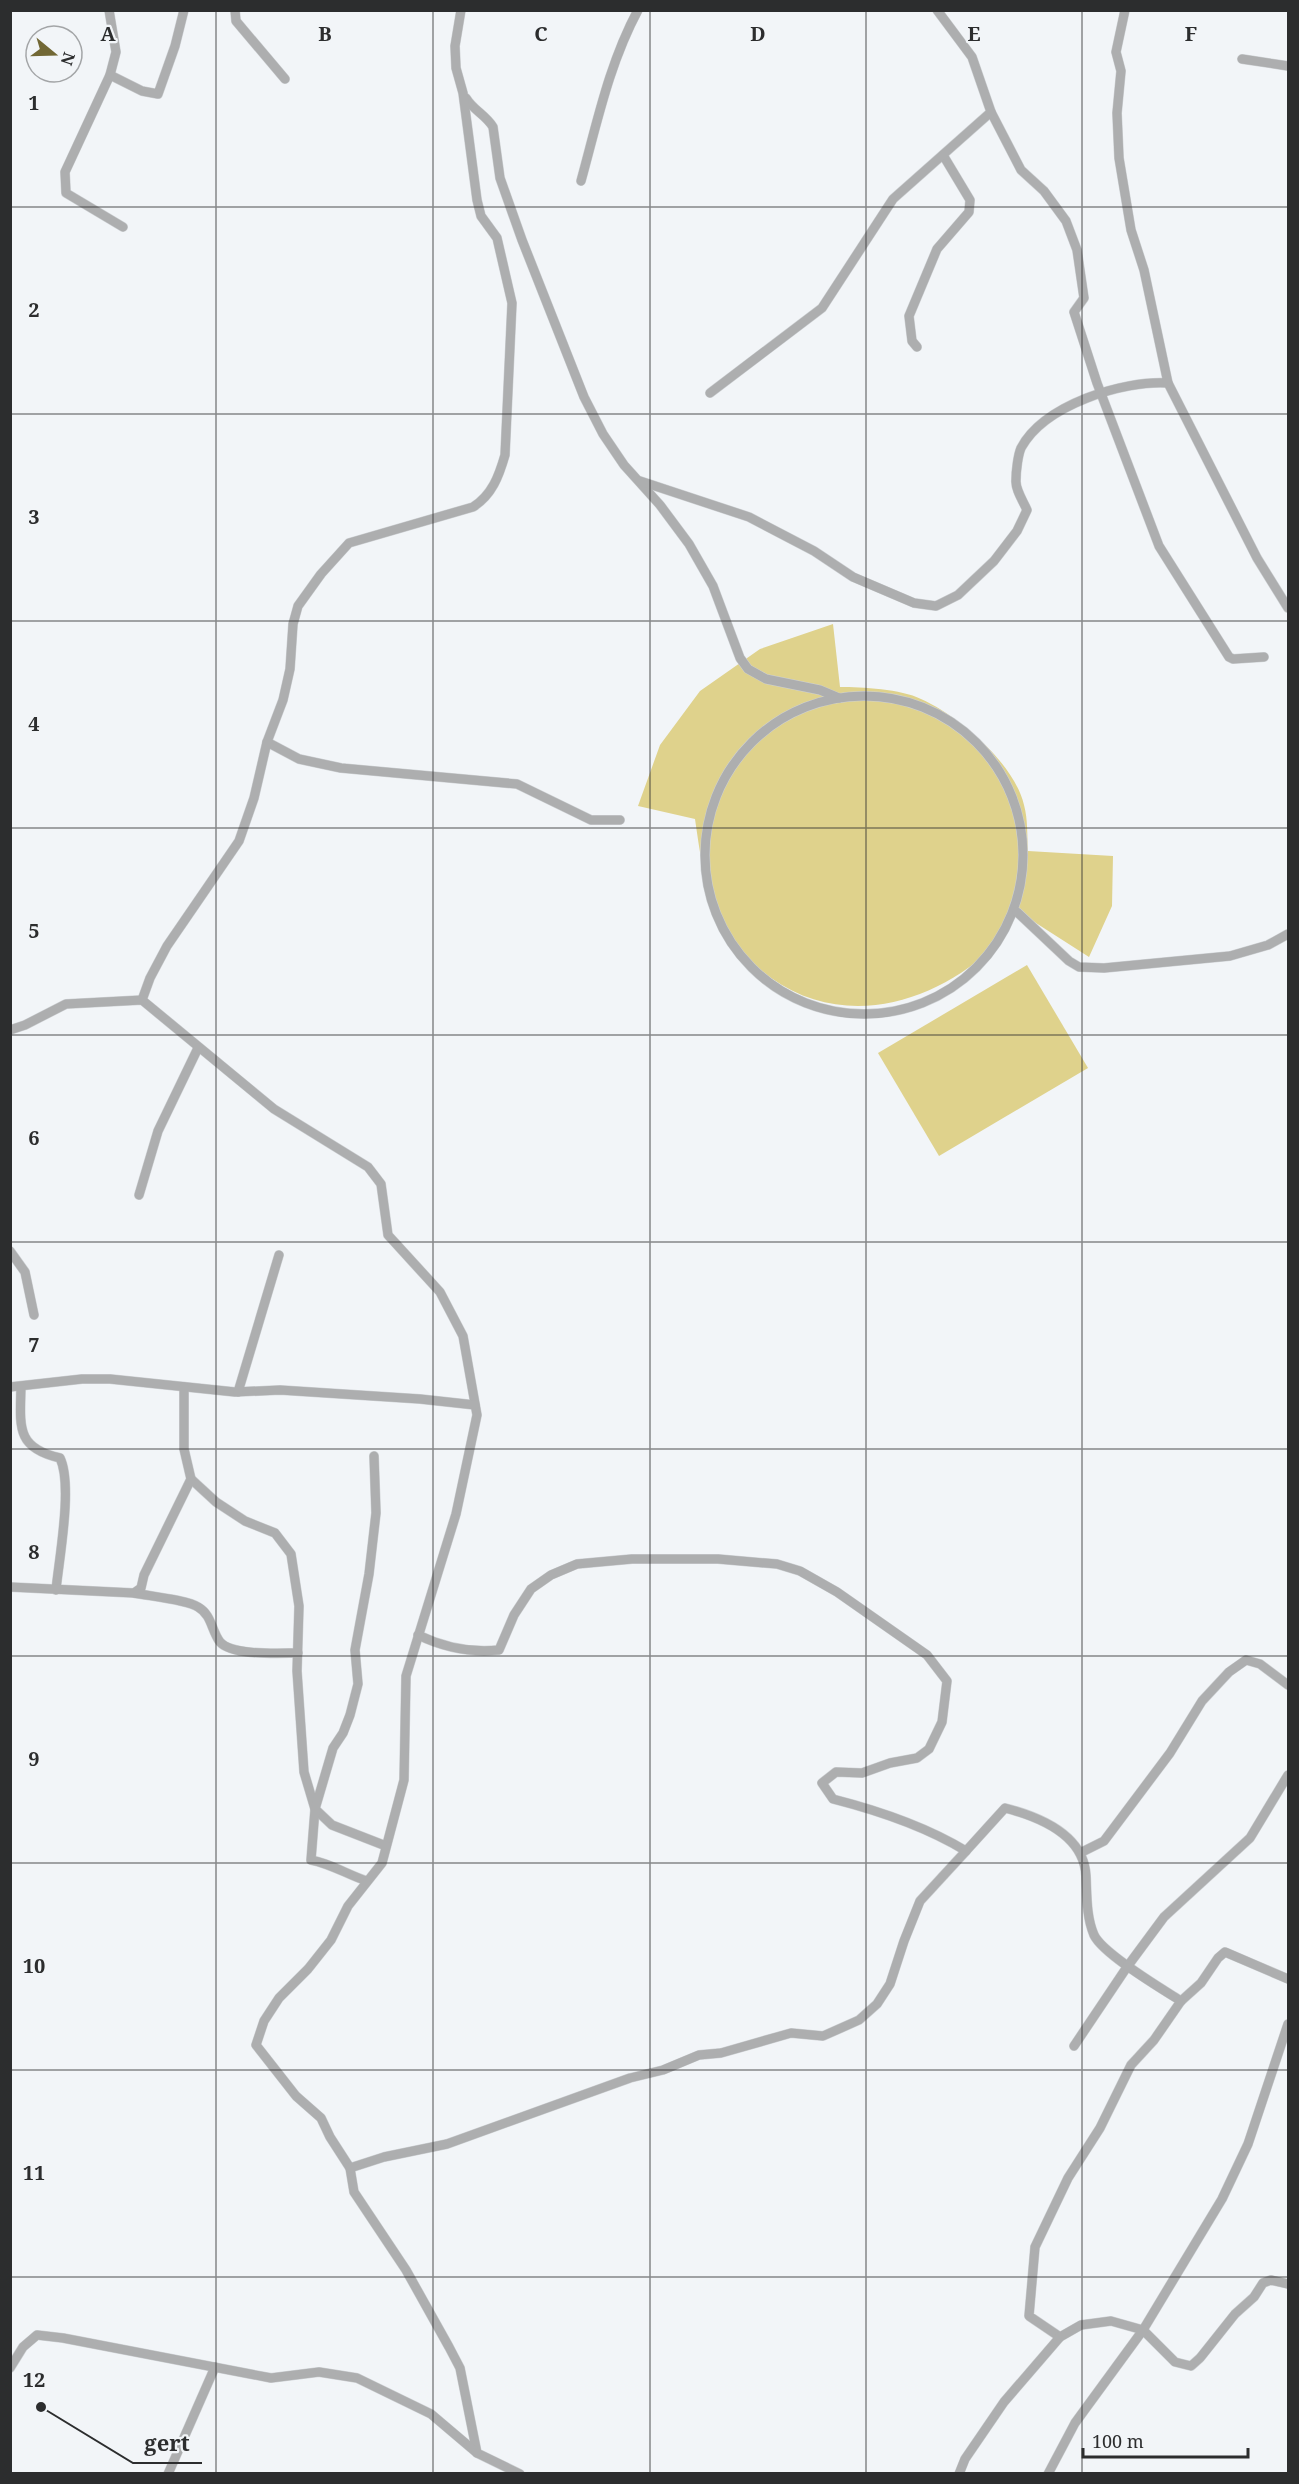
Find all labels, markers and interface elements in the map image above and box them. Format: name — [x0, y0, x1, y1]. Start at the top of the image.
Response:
text: A — [100, 20, 116, 47]
text: B — [318, 20, 332, 47]
text: C — [534, 20, 548, 47]
text: D — [750, 20, 766, 47]
text: E — [967, 20, 981, 47]
text: F — [1185, 20, 1197, 47]
north arrow — [24, 24, 84, 84]
text: N — [56, 49, 81, 69]
text: 1 — [28, 89, 40, 116]
text: 2 — [28, 296, 40, 323]
text: 3 — [28, 503, 40, 530]
text: 4 — [28, 710, 40, 737]
text: 5 — [28, 917, 40, 944]
text: 6 — [28, 1124, 40, 1151]
text: 7 — [28, 1331, 40, 1358]
text: 8 — [28, 1538, 40, 1565]
text: 9 — [28, 1745, 40, 1772]
text: 10 — [23, 1952, 45, 1979]
text: 11 — [23, 2159, 45, 2186]
text: 12 — [23, 2366, 45, 2393]
scale bar — [1083, 2421, 1248, 2459]
callout: gert — [133, 2423, 202, 2463]
text: gert — [144, 2427, 190, 2457]
text: 100 m — [1092, 2429, 1144, 2453]

